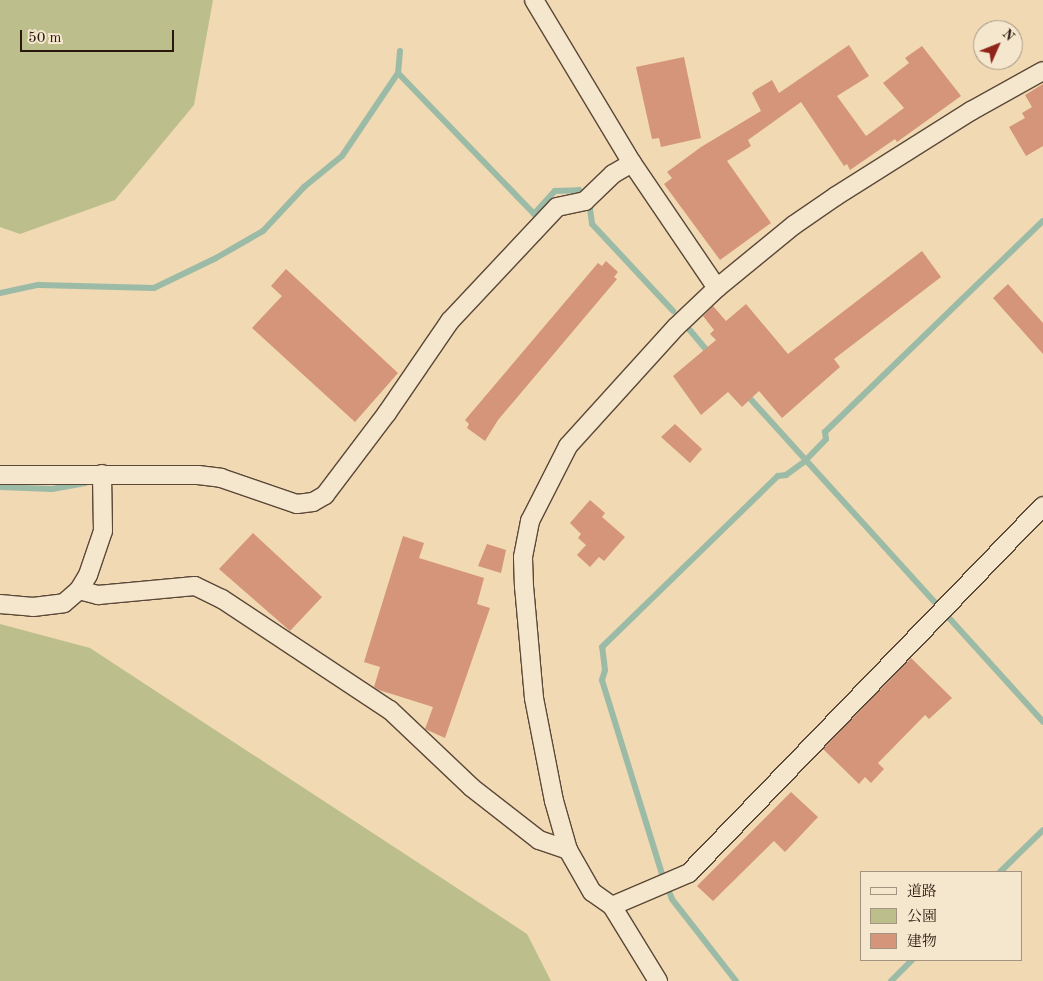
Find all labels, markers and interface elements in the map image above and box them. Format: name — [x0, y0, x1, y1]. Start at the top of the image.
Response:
scale bar — [22, 20, 176, 52]
north arrow — [973, 20, 1023, 70]
text: N — [999, 27, 1017, 44]
text: 50 m — [28, 31, 62, 46]
legend — [860, 871, 1023, 961]
text: 道路 — [907, 885, 937, 900]
text: 公園 — [907, 910, 937, 925]
text: 建物 — [907, 935, 937, 950]

